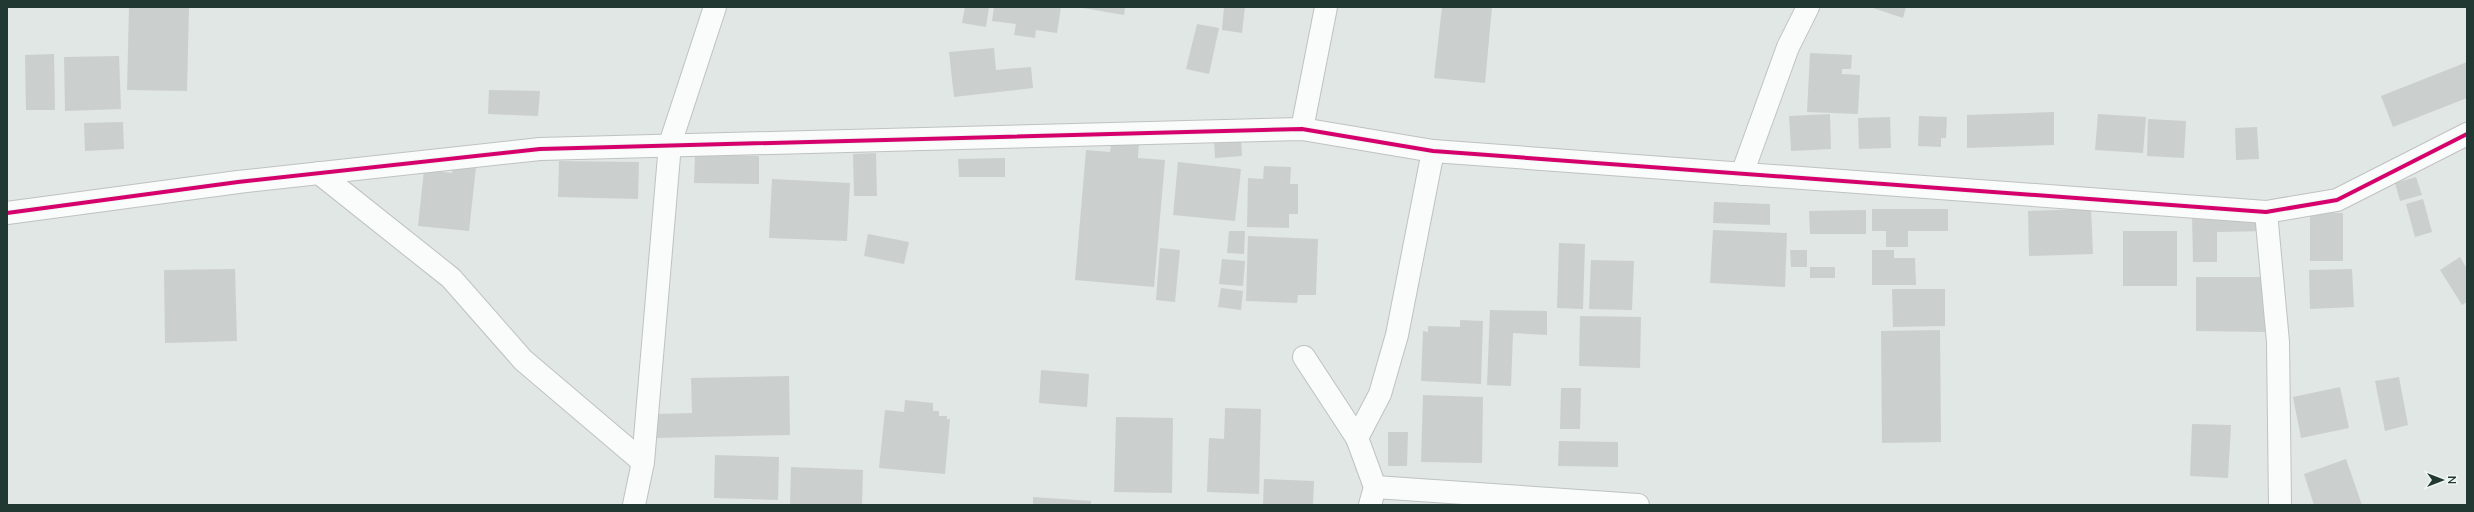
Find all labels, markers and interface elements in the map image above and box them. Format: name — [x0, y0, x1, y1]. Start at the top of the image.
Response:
north arrow — [2422, 460, 2462, 500]
text: N — [2445, 476, 2459, 484]

